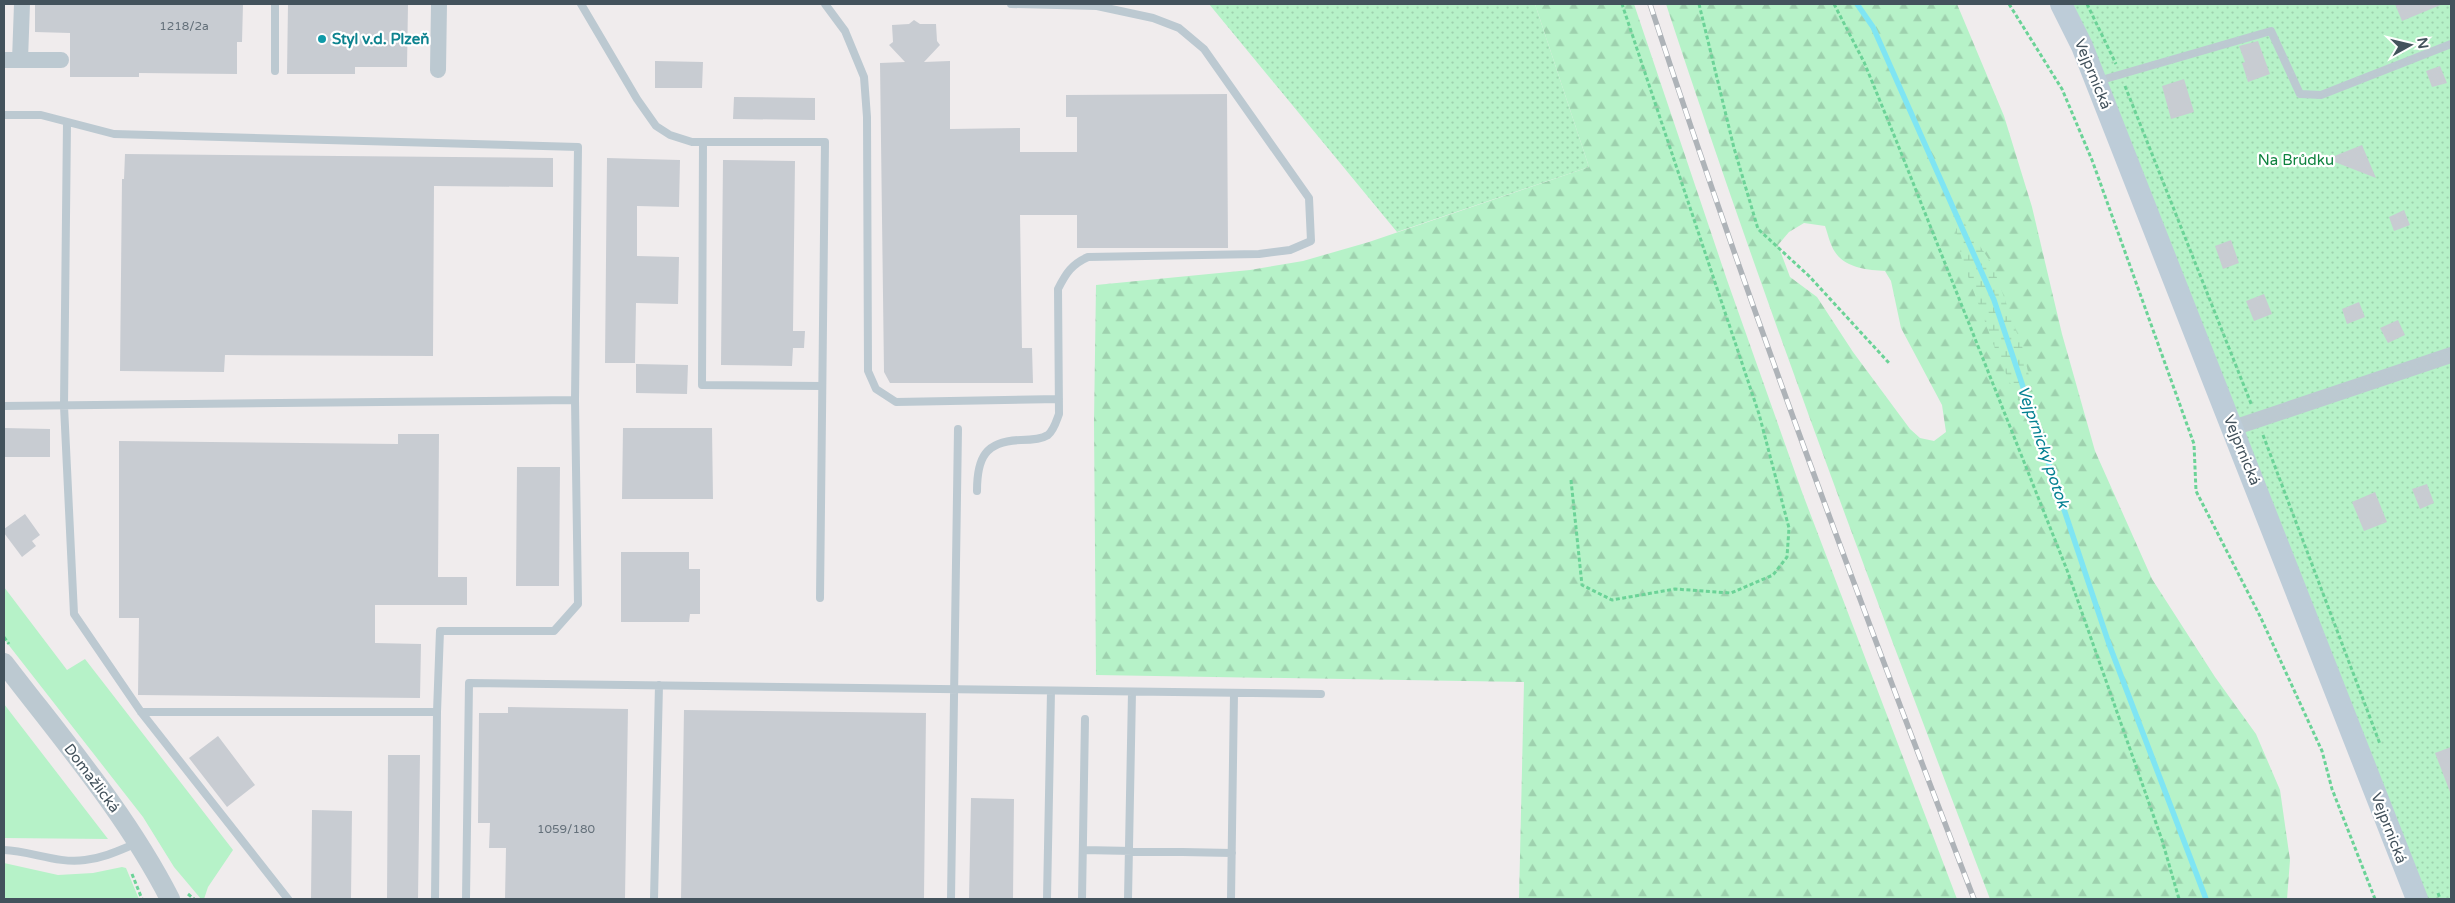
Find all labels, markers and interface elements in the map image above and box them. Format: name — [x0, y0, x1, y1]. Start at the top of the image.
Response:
house number: 1218/2a — [159, 19, 209, 33]
north arrow — [2385, 20, 2435, 70]
place label: Styl v.d. Plzeň — [332, 30, 429, 49]
marker: Styl v.d. Plzeň — [316, 33, 328, 45]
street label: Vejprnická — [2071, 36, 2115, 112]
text: N — [2413, 37, 2432, 50]
park label: Na Brůdku — [2258, 151, 2334, 169]
water label: Vejprnický potok — [2013, 383, 2074, 512]
street label: Vejprnická — [2220, 412, 2264, 488]
street label: Domažlická — [60, 740, 124, 816]
street label: Vejprnická — [2367, 790, 2411, 866]
house number: 1059/180 — [537, 822, 595, 836]

